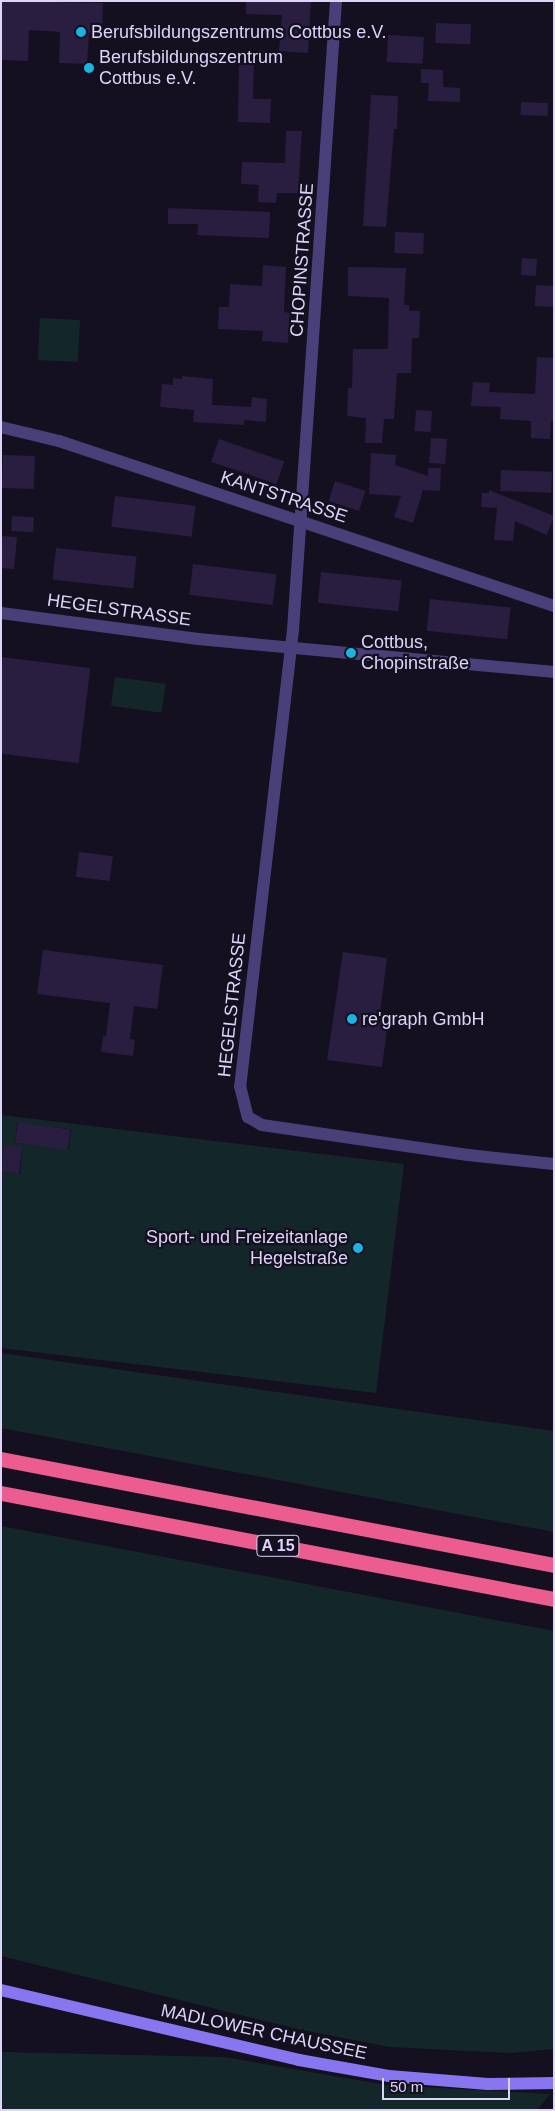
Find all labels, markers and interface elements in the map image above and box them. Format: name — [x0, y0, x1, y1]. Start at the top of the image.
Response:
place label: Berufsbildungszentrums Cottbus e.V. — [91, 21, 386, 43]
marker: Berufsbildungszentrums Cottbus e.V. — [75, 26, 87, 38]
place label: Berufsbildungszentrum Cottbus e.V. — [99, 47, 283, 90]
marker: Berufsbildungszentrum Cottbus e.V. — [83, 62, 95, 74]
street label: CHOPINSTRASSE — [286, 182, 318, 338]
street label: KANTSTRASSE — [218, 466, 350, 528]
street label: HEGELSTRASSE — [46, 589, 192, 631]
place label: Cottbus, Chopinstraße — [361, 632, 469, 674]
marker: Cottbus, Chopinstraße — [345, 647, 357, 659]
street label: HEGELSTRASSE — [214, 932, 250, 1078]
place label: re'graph GmbH — [362, 1008, 484, 1030]
marker: re'graph GmbH — [346, 1013, 358, 1025]
place label: Sport- und Freizeitanlage Hegelstraße — [146, 1227, 348, 1270]
marker: Sport- und Freizeitanlage Hegelstraße — [352, 1242, 364, 1254]
road number: A 15 — [256, 1532, 300, 1560]
street label: MADLOWER CHAUSSEE — [159, 2000, 369, 2064]
scale bar — [385, 2068, 512, 2100]
text: 50 m — [390, 2078, 423, 2095]

